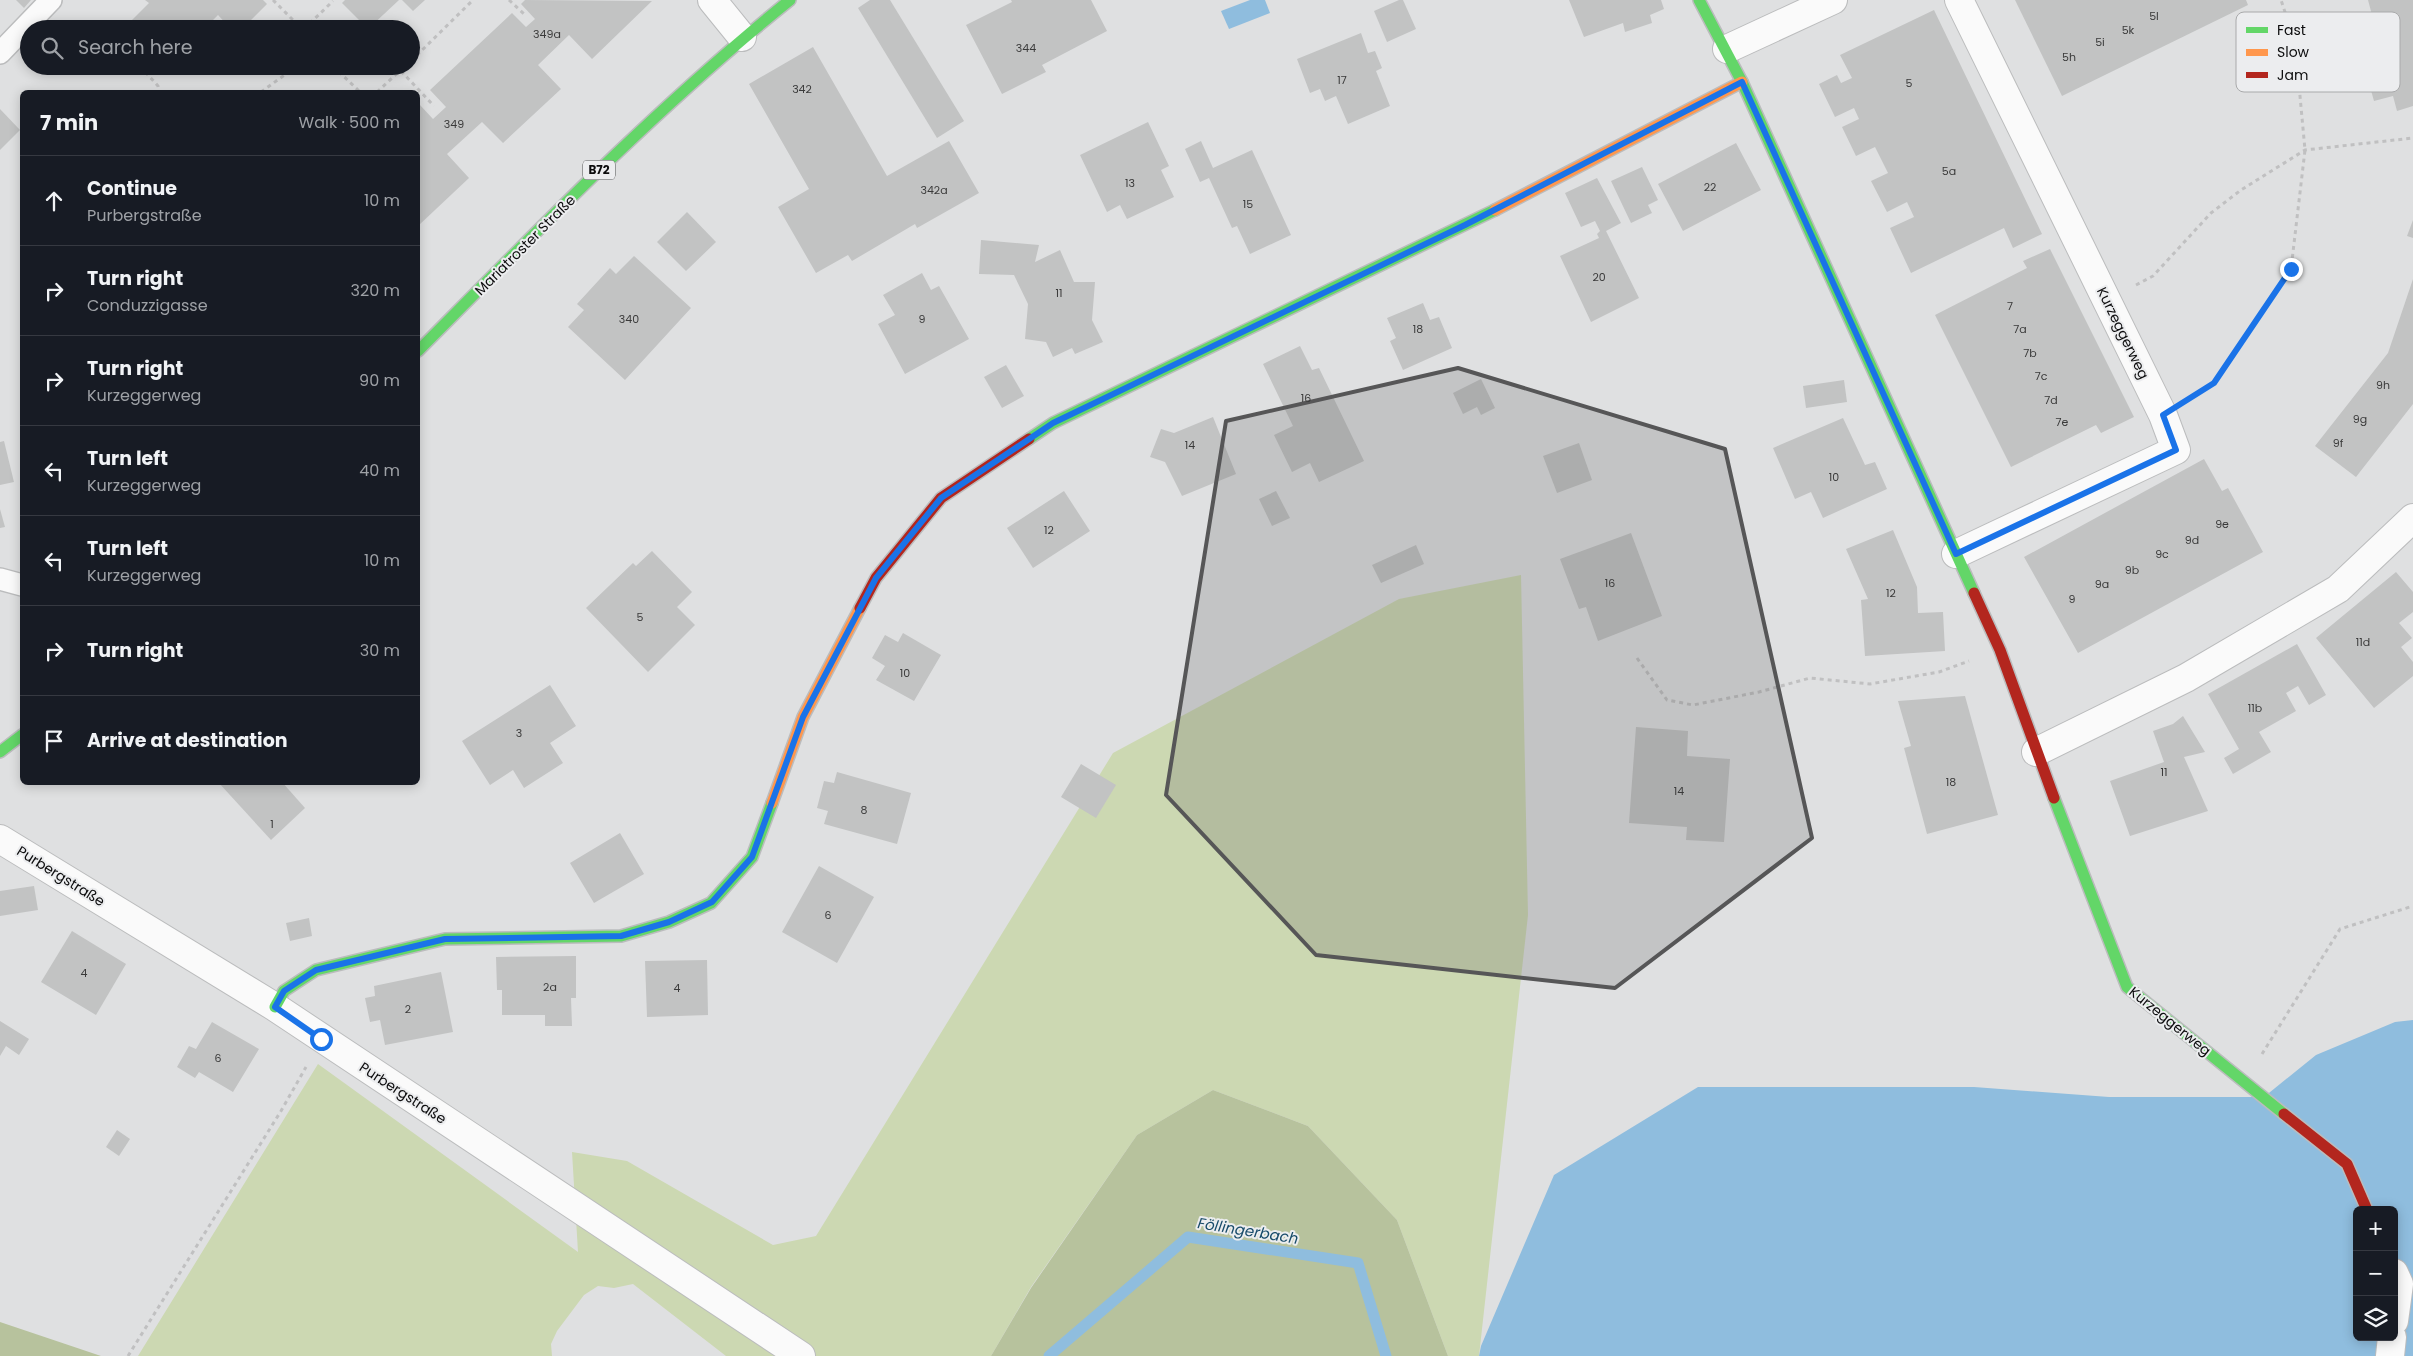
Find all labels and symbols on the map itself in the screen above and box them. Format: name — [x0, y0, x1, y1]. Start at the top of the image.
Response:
house number: 5l — [2149, 8, 2159, 24]
legend — [2236, 12, 2400, 92]
text: Fast — [2277, 20, 2306, 40]
house number: 5k — [2122, 22, 2135, 38]
house number: 349a — [533, 26, 561, 42]
house number: 5i — [2095, 34, 2105, 50]
house number: 344 — [1016, 40, 1036, 56]
text: Slow — [2277, 42, 2310, 62]
house number: 5h — [2062, 49, 2076, 65]
text: Jam — [2277, 65, 2308, 85]
house number: 17 — [1337, 72, 1347, 88]
house number: 5 — [1906, 75, 1913, 91]
house number: 342 — [792, 81, 812, 97]
house number: 349 — [444, 116, 464, 132]
road number: B72 — [583, 160, 615, 180]
house number: 5a — [1942, 163, 1956, 179]
house number: 13 — [1125, 175, 1135, 191]
house number: 22 — [1704, 179, 1716, 195]
house number: 342a — [920, 182, 948, 198]
street label: Mariatroster Straße — [470, 190, 580, 300]
house number: 15 — [1243, 196, 1253, 212]
route end — [2280, 258, 2303, 281]
house number: 20 — [1592, 269, 1606, 285]
street label: Kurzeggerweg — [2092, 284, 2154, 382]
house number: 11 — [1055, 285, 1063, 301]
house number: 7 — [2007, 298, 2013, 314]
house number: 340 — [619, 311, 639, 327]
house number: 9 — [919, 311, 926, 327]
house number: 18 — [1413, 321, 1423, 337]
house number: 7a — [2013, 321, 2027, 337]
house number: 7b — [2023, 345, 2037, 361]
house number: 7c — [2035, 368, 2048, 384]
house number: 9h — [2376, 377, 2390, 393]
house number: 16 — [1301, 390, 1311, 406]
house number: 7d — [2044, 392, 2058, 408]
house number: 9g — [2353, 411, 2367, 427]
house number: 7e — [2056, 414, 2069, 430]
house number: 9f — [2333, 435, 2344, 451]
house number: 14 — [1185, 437, 1195, 453]
house number: 10 — [1829, 469, 1839, 485]
house number: 9e — [2215, 516, 2229, 532]
house number: 12 — [1044, 522, 1054, 538]
house number: 9d — [2185, 532, 2199, 548]
house number: 9c — [2155, 546, 2169, 562]
house number: 9b — [2125, 562, 2139, 578]
house number: 16 — [1605, 575, 1615, 591]
house number: 9a — [2095, 576, 2109, 592]
house number: 12 — [1886, 585, 1896, 601]
house number: 9 — [2069, 591, 2076, 607]
house number: 5 — [637, 609, 644, 625]
house number: 11d — [2356, 634, 2370, 650]
house number: 10 — [900, 665, 910, 681]
house number: 11b — [2248, 700, 2262, 716]
house number: 3 — [516, 725, 522, 741]
house number: 11 — [2160, 764, 2168, 780]
house number: 18 — [1946, 774, 1956, 790]
house number: 14 — [1674, 783, 1684, 799]
house number: 8 — [861, 802, 868, 818]
house number: 1 — [270, 816, 274, 832]
street label: Purbergstraße — [13, 841, 109, 911]
house number: 6 — [825, 907, 832, 923]
house number: 4 — [81, 965, 88, 981]
house number: 2a — [543, 979, 557, 995]
house number: 4 — [674, 980, 681, 996]
street label: Kurzeggerweg — [2125, 982, 2215, 1060]
house number: 2 — [405, 1001, 411, 1017]
route start — [310, 1028, 333, 1051]
house number: 6 — [215, 1050, 222, 1066]
street label: Purbergstraße — [355, 1057, 451, 1129]
water label: Föllingerbach — [1196, 1212, 1300, 1249]

